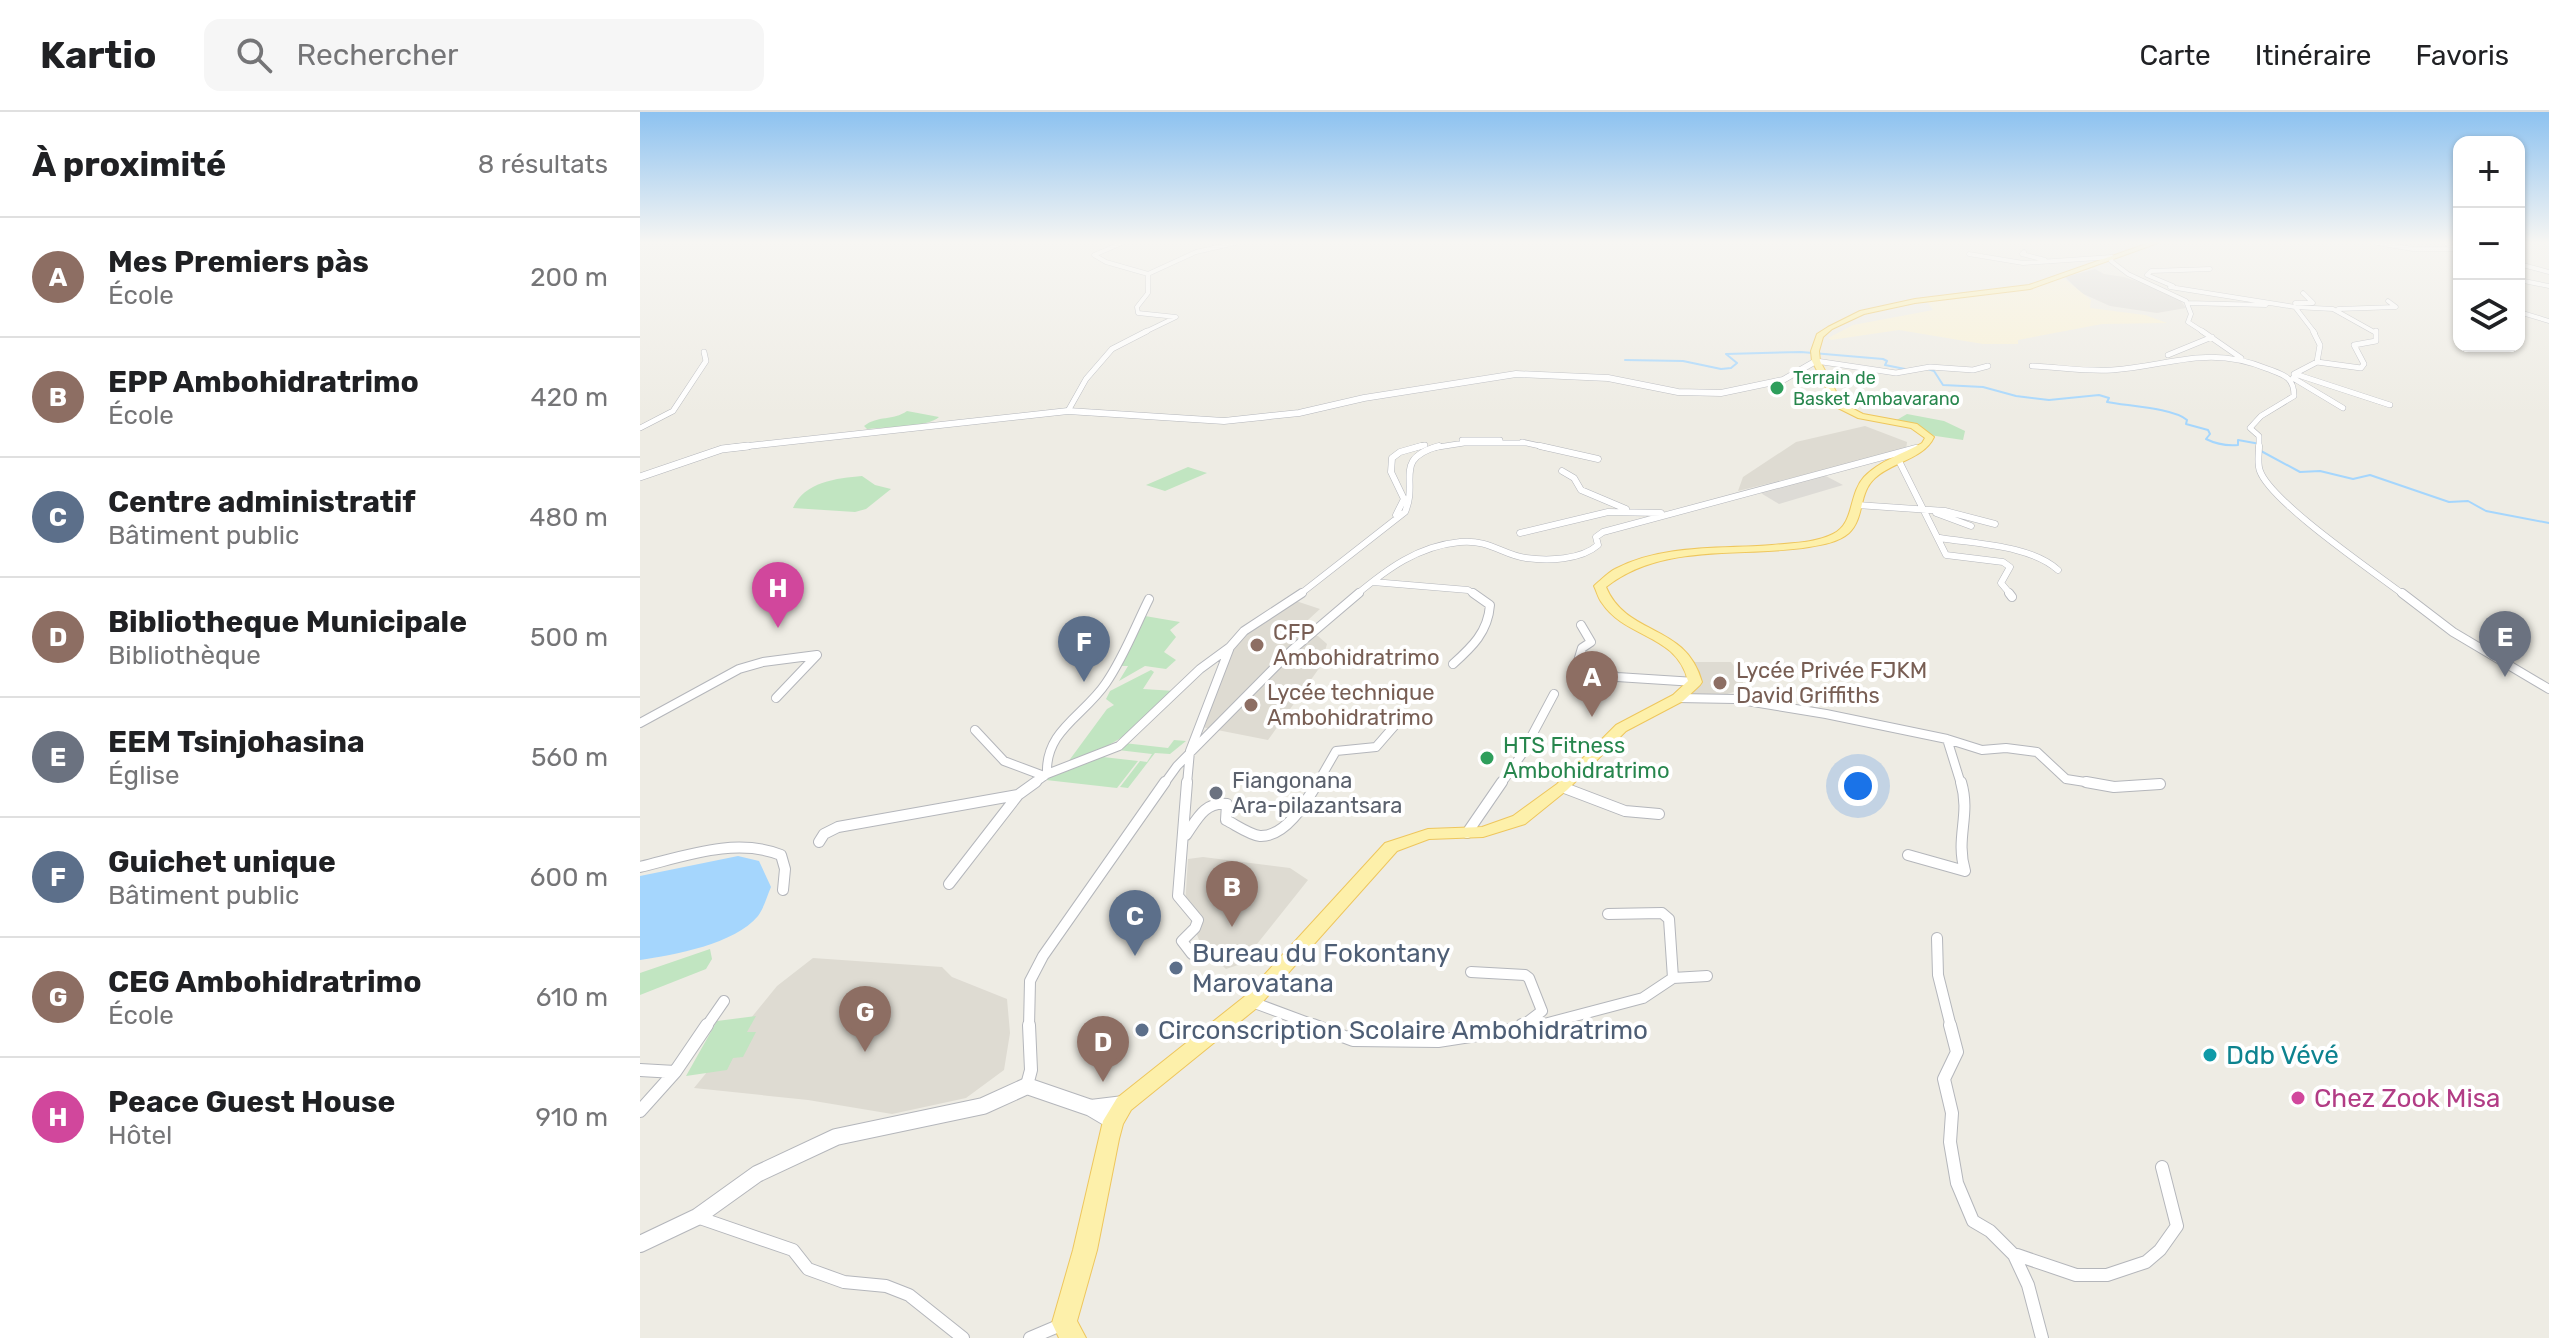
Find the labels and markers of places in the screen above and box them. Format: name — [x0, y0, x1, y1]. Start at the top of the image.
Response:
place label: Terrain de Basket Ambavarano — [1793, 367, 1960, 410]
marker: Terrain de Basket Ambavarano — [1768, 379, 1786, 397]
pin: H — [752, 562, 804, 628]
pin: E — [2479, 611, 2531, 677]
pin: F — [1058, 616, 1110, 682]
place label: CFP Ambohidratrimo — [1273, 619, 1440, 671]
marker: CFP Ambohidratrimo — [1248, 636, 1266, 654]
pin: A — [1566, 651, 1618, 717]
place label: Lycée Privée FJKM David Griffiths — [1736, 657, 1927, 709]
marker: Lycée Privée FJKM David Griffiths — [1711, 674, 1729, 692]
place label: Lycée technique Ambohidratrimo — [1267, 679, 1435, 731]
marker: Lycée technique Ambohidratrimo — [1242, 696, 1260, 714]
place label: HTS Fitness Ambohidratrimo — [1503, 732, 1670, 784]
marker: HTS Fitness Ambohidratrimo — [1478, 749, 1496, 767]
place label: Fiangonana Ara-pilazantsara — [1232, 767, 1402, 819]
marker: Fiangonana Ara-pilazantsara — [1207, 784, 1225, 802]
pin: B — [1206, 861, 1258, 927]
pin: C — [1109, 890, 1161, 956]
place label: Bureau du Fokontany Marovatana — [1192, 938, 1450, 999]
marker: Bureau du Fokontany Marovatana — [1167, 959, 1185, 977]
pin: G — [839, 986, 891, 1052]
place label: Circonscription Scolaire Ambohidratrimo — [1158, 1015, 1648, 1046]
pin: D — [1077, 1016, 1129, 1082]
marker: Circonscription Scolaire Ambohidratrimo — [1133, 1021, 1151, 1039]
place label: Ddb Vévé — [2226, 1040, 2339, 1071]
marker: Ddb Vévé — [2201, 1046, 2219, 1064]
place label: Chez Zook Misa — [2314, 1083, 2500, 1114]
marker: Chez Zook Misa — [2289, 1089, 2307, 1107]

